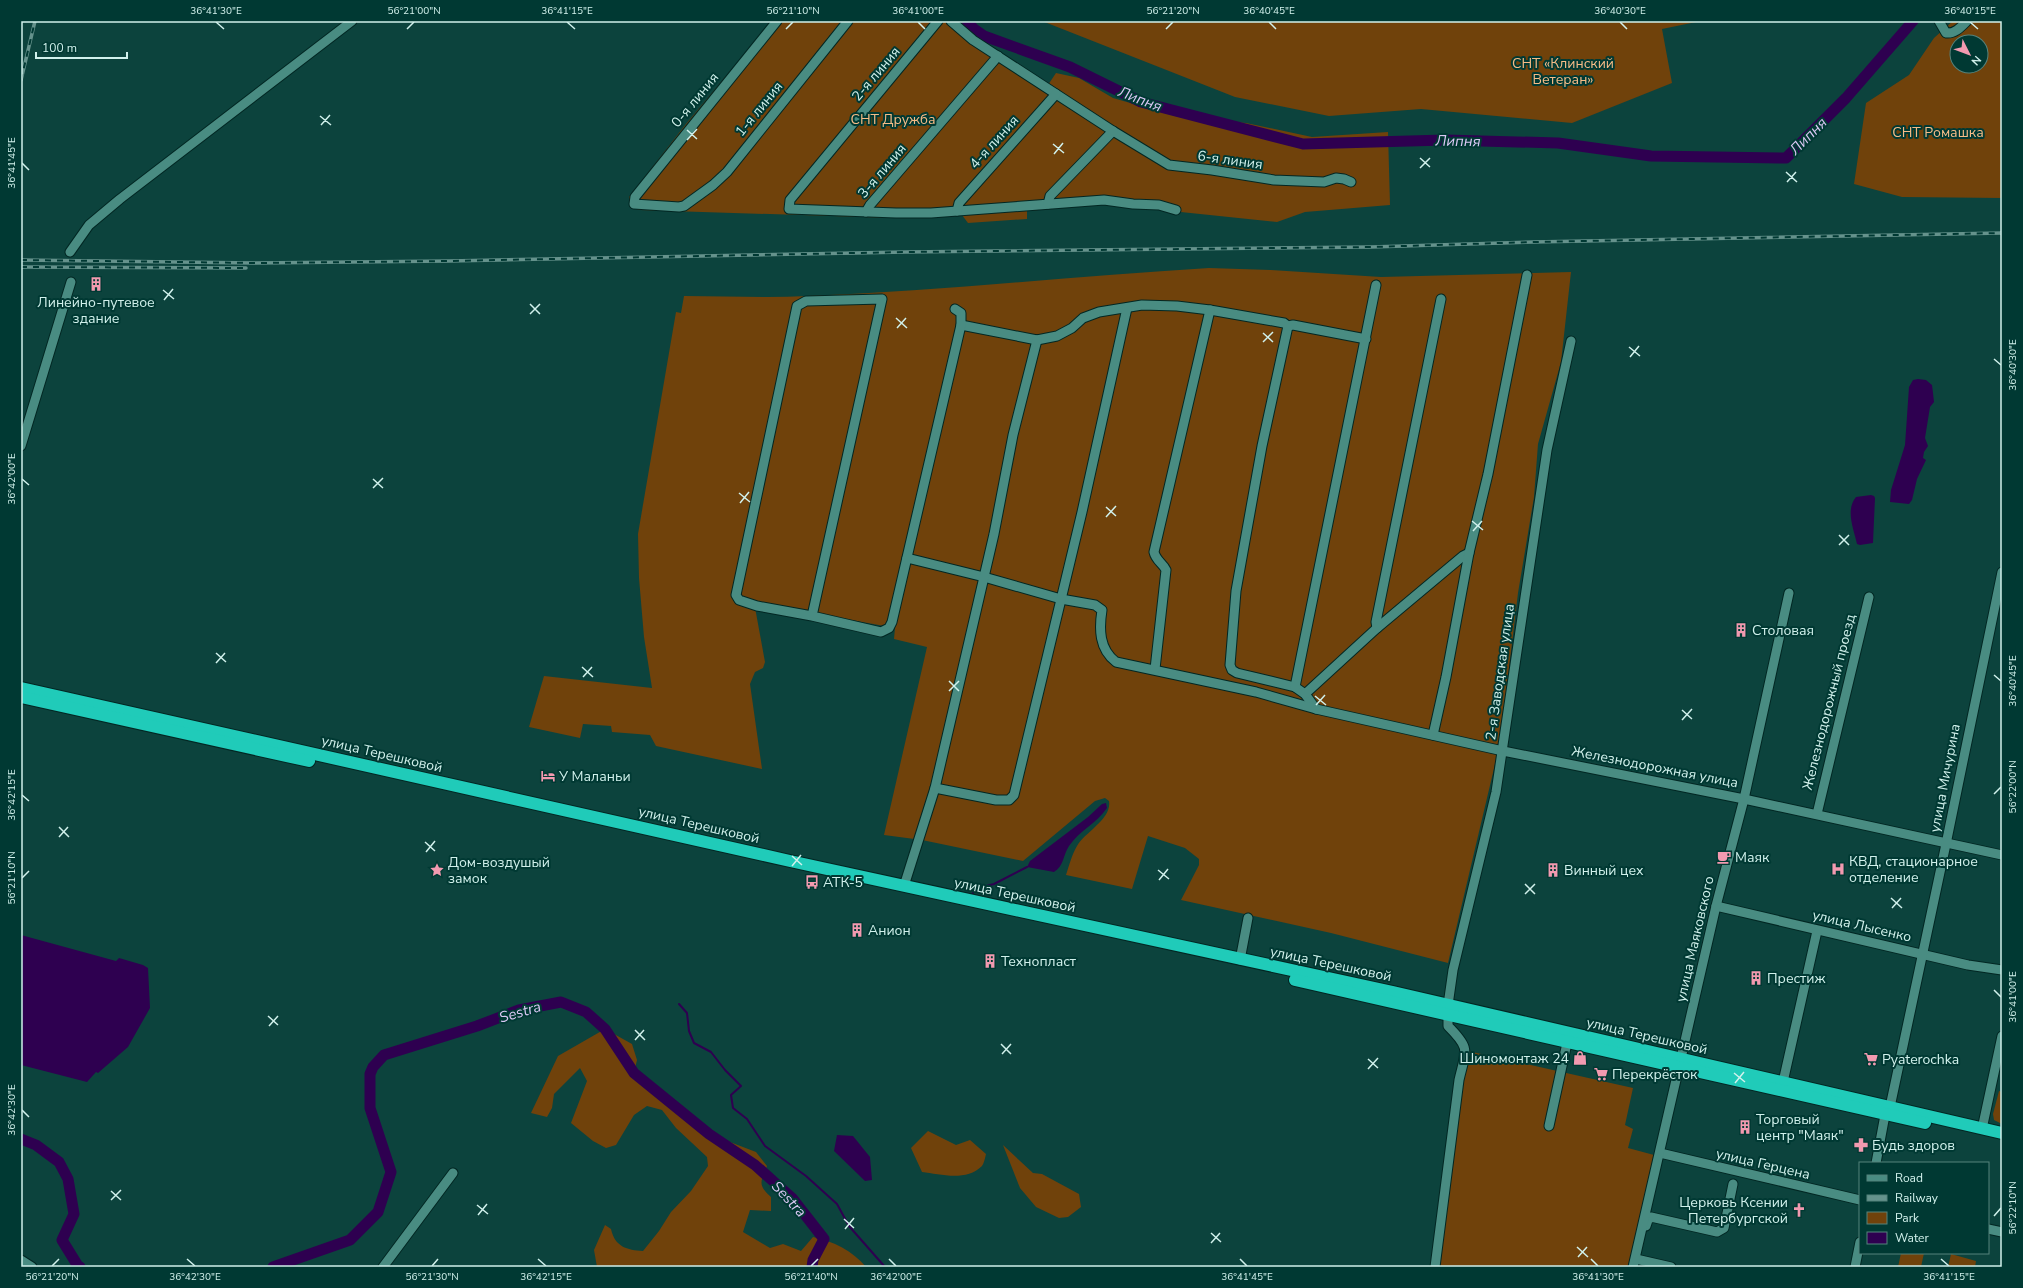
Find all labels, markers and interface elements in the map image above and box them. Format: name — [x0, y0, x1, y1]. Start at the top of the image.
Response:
text: 36°41'30"E — [190, 4, 242, 18]
text: 56°21'00"N — [387, 4, 441, 18]
text: 36°41'15"E — [541, 4, 593, 18]
text: 56°21'10"N — [766, 4, 820, 18]
text: 36°41'00"E — [892, 4, 944, 18]
text: 56°21'20"N — [1146, 4, 1200, 18]
text: 36°40'45"E — [1243, 4, 1295, 18]
text: 36°40'30"E — [1594, 4, 1646, 18]
text: 36°40'15"E — [1944, 4, 1996, 18]
scale bar — [36, 34, 127, 60]
north arrow — [1949, 34, 1989, 74]
text: 100 m — [42, 40, 77, 56]
street label: 2-я линия — [848, 43, 904, 105]
text: N — [1968, 52, 1984, 68]
park label: СНТ «Клинский Ветеран» — [1512, 54, 1614, 89]
street label: 0-я линия — [667, 69, 723, 131]
street label: 1-я линия — [731, 78, 787, 140]
water label: Липня — [1114, 81, 1165, 116]
park label: СНТ Дружба — [850, 110, 936, 129]
street label: 4-я линия — [965, 111, 1023, 173]
water label: Липня — [1784, 113, 1831, 160]
park label: СНТ Ромашка — [1892, 123, 1984, 142]
water label: Липня — [1434, 131, 1481, 151]
text: 36°41'45"E — [5, 137, 19, 189]
street label: 3-я линия — [854, 140, 910, 202]
street label: 6-я линия — [1196, 146, 1264, 174]
building icon: Линейно-путевое здание — [88, 276, 104, 292]
place label: Линейно-путевое здание — [37, 293, 155, 328]
text: 36°40'30"E — [2006, 339, 2020, 391]
text: 36°42'00"E — [5, 453, 19, 505]
street label: 2-я Заводская улица — [1481, 603, 1519, 741]
street label: Железнодорожный проезд — [1798, 612, 1860, 792]
place label: Столовая — [1752, 621, 1814, 640]
building icon: Столовая — [1733, 622, 1749, 638]
text: 36°40'45"E — [2006, 655, 2020, 707]
street label: улица Мичурина — [1925, 722, 1965, 834]
street label: улица Терешковой — [320, 731, 444, 777]
street label: Железнодорожная улица — [1570, 742, 1740, 792]
text: 56°22'00"N — [2006, 760, 2020, 814]
place label: У Маланьи — [558, 767, 631, 786]
hotel icon: У Маланьи — [540, 768, 556, 784]
text: 36°42'15"E — [5, 769, 19, 821]
street label: улица Терешковой — [637, 802, 761, 848]
place label: Маяк — [1735, 848, 1770, 867]
cafe icon: Маяк — [1716, 849, 1732, 865]
text: 56°21'10"N — [5, 851, 19, 905]
place label: КВД, стационарное отделение — [1849, 852, 1978, 887]
place label: Дом-воздушый замок — [448, 853, 550, 888]
place label: Винный цех — [1564, 861, 1644, 880]
hospital icon: КВД, стационарное отделение — [1830, 861, 1846, 877]
place icon: Дом-воздушый замок — [429, 862, 445, 878]
building icon: Винный цех — [1545, 862, 1561, 878]
place label: АТК-5 — [823, 873, 863, 892]
street label: улица Терешковой — [953, 873, 1077, 917]
bus stop icon: АТК-5 — [804, 874, 820, 890]
street label: улица Маяковского — [1671, 874, 1719, 1004]
street label: улица Лысенко — [1811, 905, 1913, 947]
place label: Анион — [868, 921, 911, 940]
building icon: Анион — [849, 922, 865, 938]
street label: улица Терешковой — [1269, 942, 1393, 986]
place label: Технопласт — [1001, 952, 1077, 971]
building icon: Технопласт — [982, 953, 998, 969]
place label: Престиж — [1767, 969, 1825, 988]
building icon: Престиж — [1748, 970, 1764, 986]
text: 36°41'00"E — [2006, 971, 2020, 1023]
water label: Sestra — [497, 996, 543, 1028]
street label: улица Терешковой — [1585, 1013, 1709, 1059]
place label: Шиномонтаж 24 — [1459, 1049, 1569, 1068]
shop icon: Шиномонтаж 24 — [1572, 1050, 1588, 1066]
place label: Pyaterochka — [1882, 1050, 1959, 1069]
supermarket icon: Pyaterochka — [1863, 1051, 1879, 1067]
place label: Перекрёсток — [1612, 1065, 1698, 1084]
supermarket icon: Перекрёсток — [1593, 1066, 1609, 1082]
text: 36°42'30"E — [5, 1084, 19, 1136]
place label: Торговый центр "Маяк" — [1756, 1110, 1844, 1145]
building icon: Торговый центр "Маяк" — [1737, 1119, 1753, 1135]
place label: Будь здоров — [1872, 1136, 1955, 1155]
pharmacy icon: Будь здоров — [1853, 1137, 1869, 1153]
street label: улица Герцена — [1714, 1144, 1812, 1184]
legend — [1859, 1162, 1989, 1254]
text: Road — [1895, 1170, 1923, 1186]
water label: Sestra — [767, 1177, 811, 1222]
text: 56°22'10"N — [2006, 1181, 2020, 1235]
text: Railway — [1895, 1190, 1939, 1206]
place label: Церковь Ксении Петербургской — [1679, 1193, 1788, 1228]
church icon: Церковь Ксении Петербургской — [1791, 1202, 1807, 1218]
text: Park — [1895, 1210, 1920, 1226]
text: Water — [1895, 1230, 1929, 1246]
text: 56°21'20"N — [25, 1270, 79, 1284]
text: 36°42'30"E — [169, 1270, 221, 1284]
text: 56°21'30"N — [405, 1270, 459, 1284]
text: 36°42'15"E — [520, 1270, 572, 1284]
text: 56°21'40"N — [784, 1270, 838, 1284]
text: 36°42'00"E — [870, 1270, 922, 1284]
text: 36°41'45"E — [1221, 1270, 1273, 1284]
text: 36°41'30"E — [1572, 1270, 1624, 1284]
text: 36°41'15"E — [1923, 1270, 1975, 1284]

